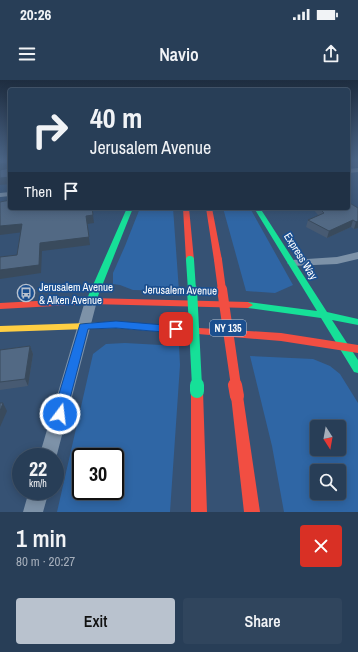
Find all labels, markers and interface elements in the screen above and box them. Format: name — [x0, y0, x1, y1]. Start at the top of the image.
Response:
text: 20:26 — [20, 4, 51, 25]
text: Navio — [159, 42, 199, 67]
icon: menu — [16, 43, 38, 65]
icon: share — [320, 43, 342, 65]
text: 40 m — [90, 99, 142, 137]
icon: right — [24, 104, 76, 156]
text: Jerusalem Avenue — [90, 135, 211, 160]
icon: arrive — [60, 180, 82, 202]
text: Then — [24, 181, 52, 202]
street label: Express Way — [281, 230, 321, 283]
place label: Jerusalem Avenue & Alken Avenue — [39, 280, 113, 307]
street label: Jerusalem Avenue — [143, 282, 217, 298]
bus stop icon: Jerusalem Avenue & Alken Avenue — [16, 283, 36, 303]
pin — [159, 312, 193, 346]
icon: arrive — [165, 318, 187, 340]
road number: NY 135 — [210, 320, 246, 336]
position arrow — [39, 393, 81, 435]
north arrow — [310, 420, 346, 456]
map controls — [310, 420, 346, 500]
speed limit sign: 30 — [72, 448, 124, 500]
text: 22 — [29, 455, 47, 482]
button: search — [310, 464, 346, 500]
text: km/h — [29, 477, 47, 490]
text: 1 min — [16, 522, 67, 554]
button: close — [300, 525, 342, 567]
text: 80 m · 20:27 — [16, 553, 75, 570]
button: Exit — [16, 598, 175, 644]
button: Share — [183, 598, 342, 644]

